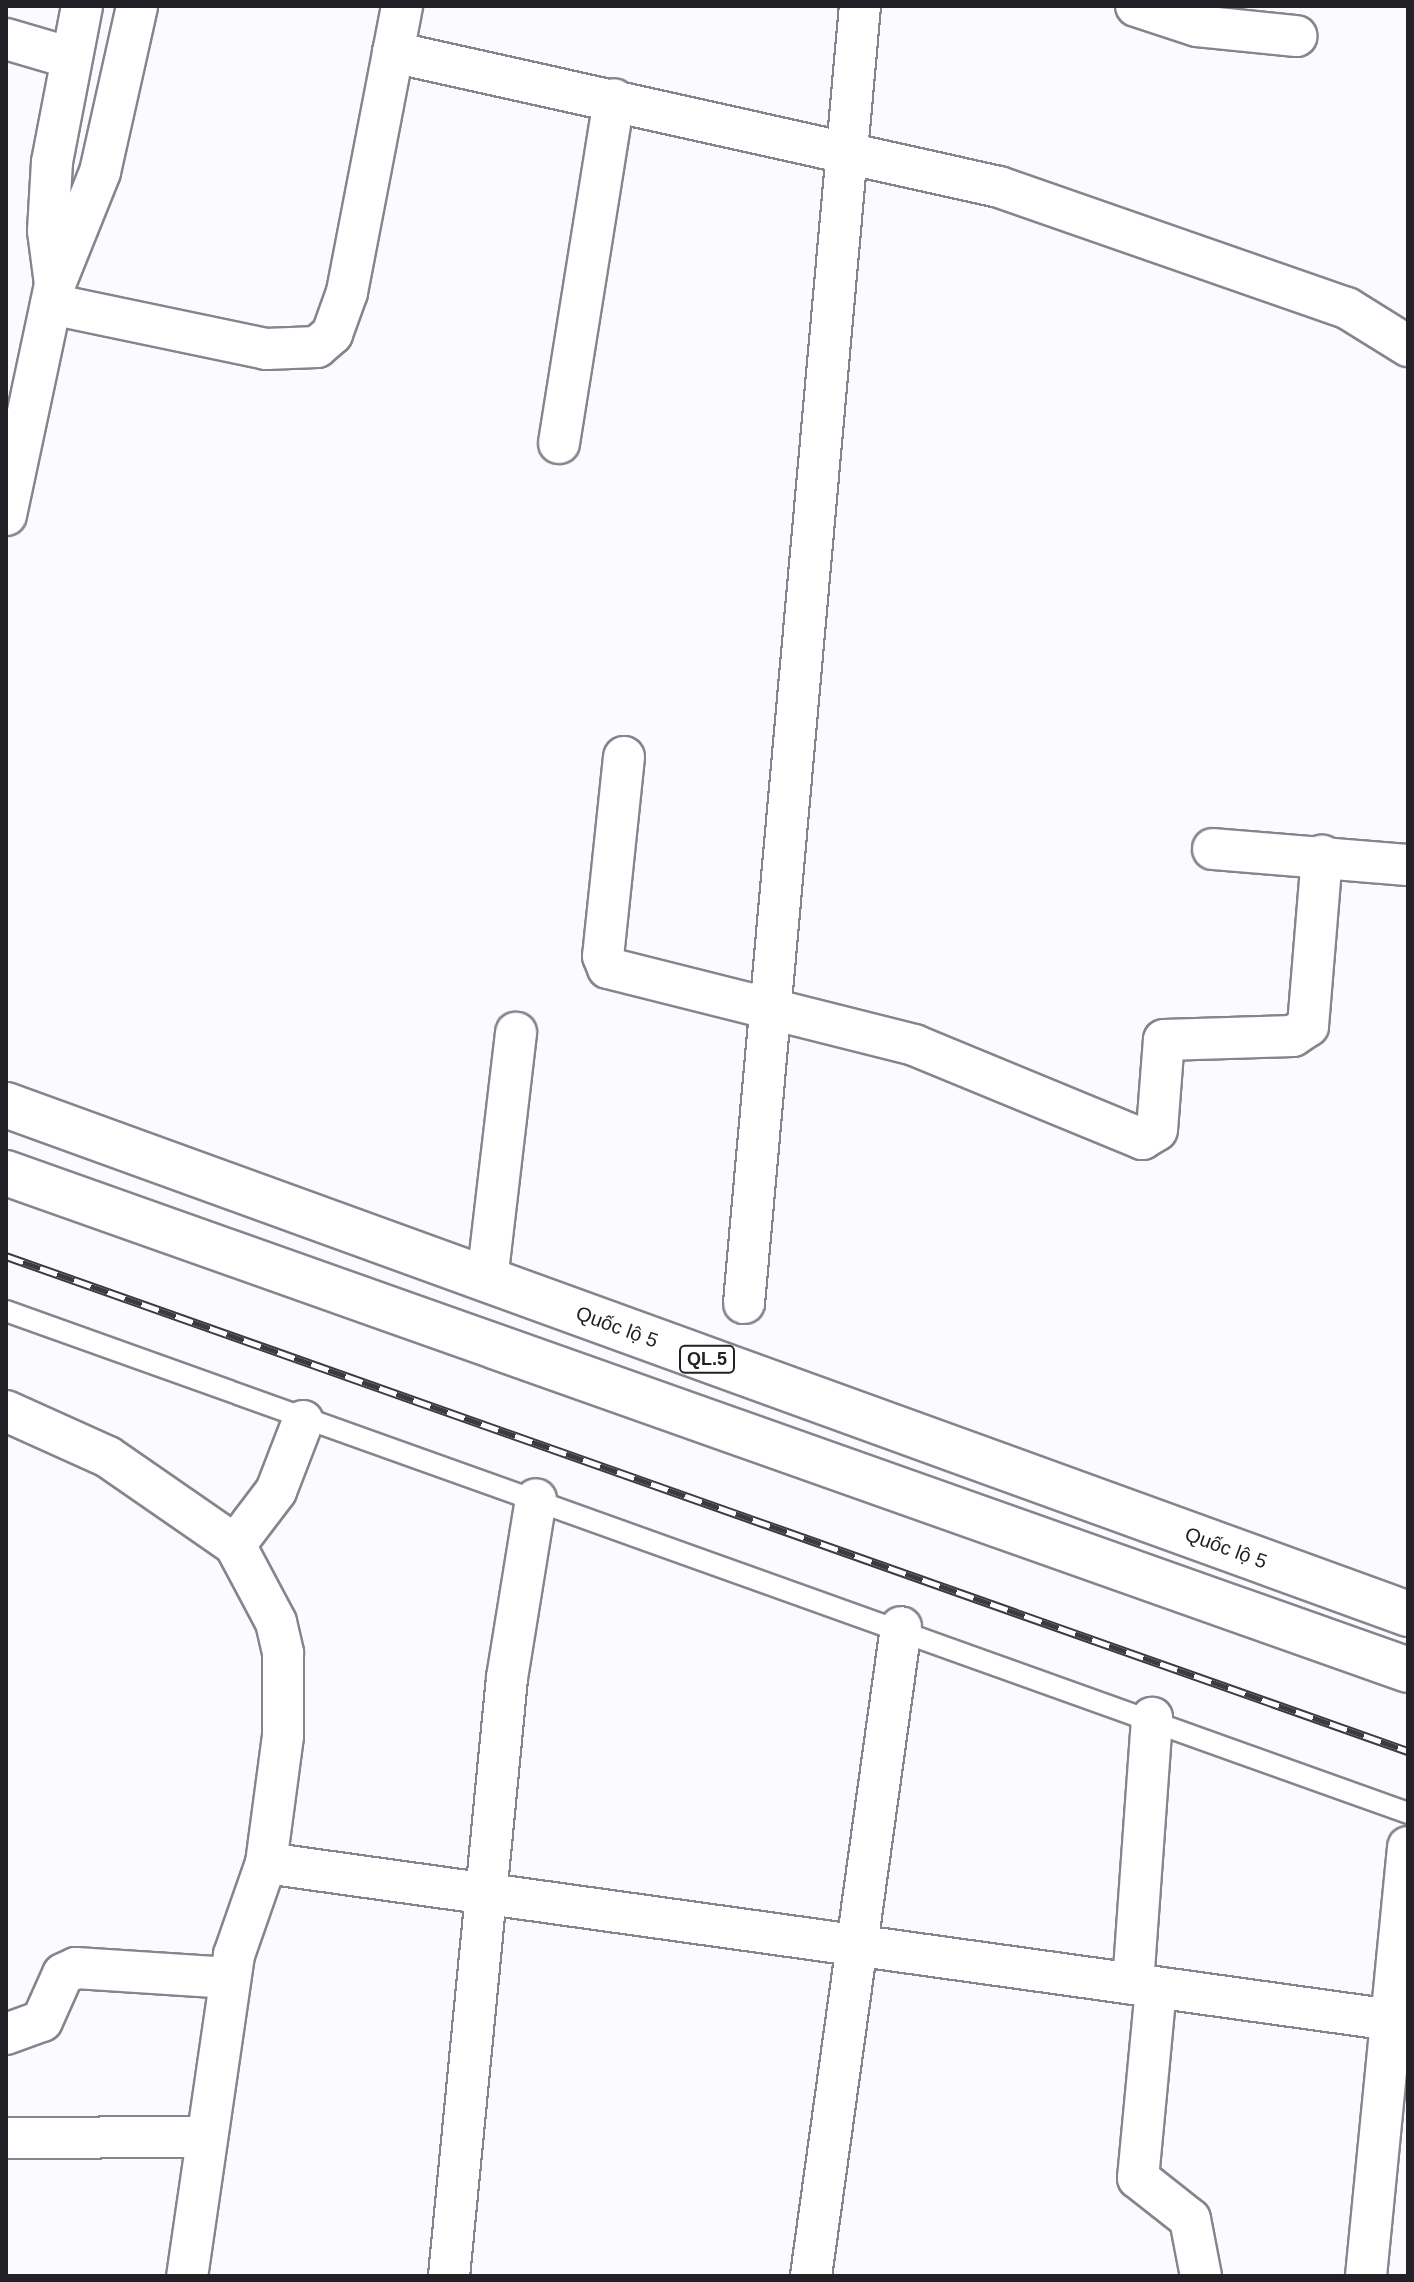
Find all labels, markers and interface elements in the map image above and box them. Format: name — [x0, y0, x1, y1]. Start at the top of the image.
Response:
street label: Quốc lộ 5 — [573, 1301, 661, 1353]
road number: QL.5 — [677, 1345, 737, 1373]
street label: Quốc lộ 5 — [1182, 1522, 1270, 1574]

